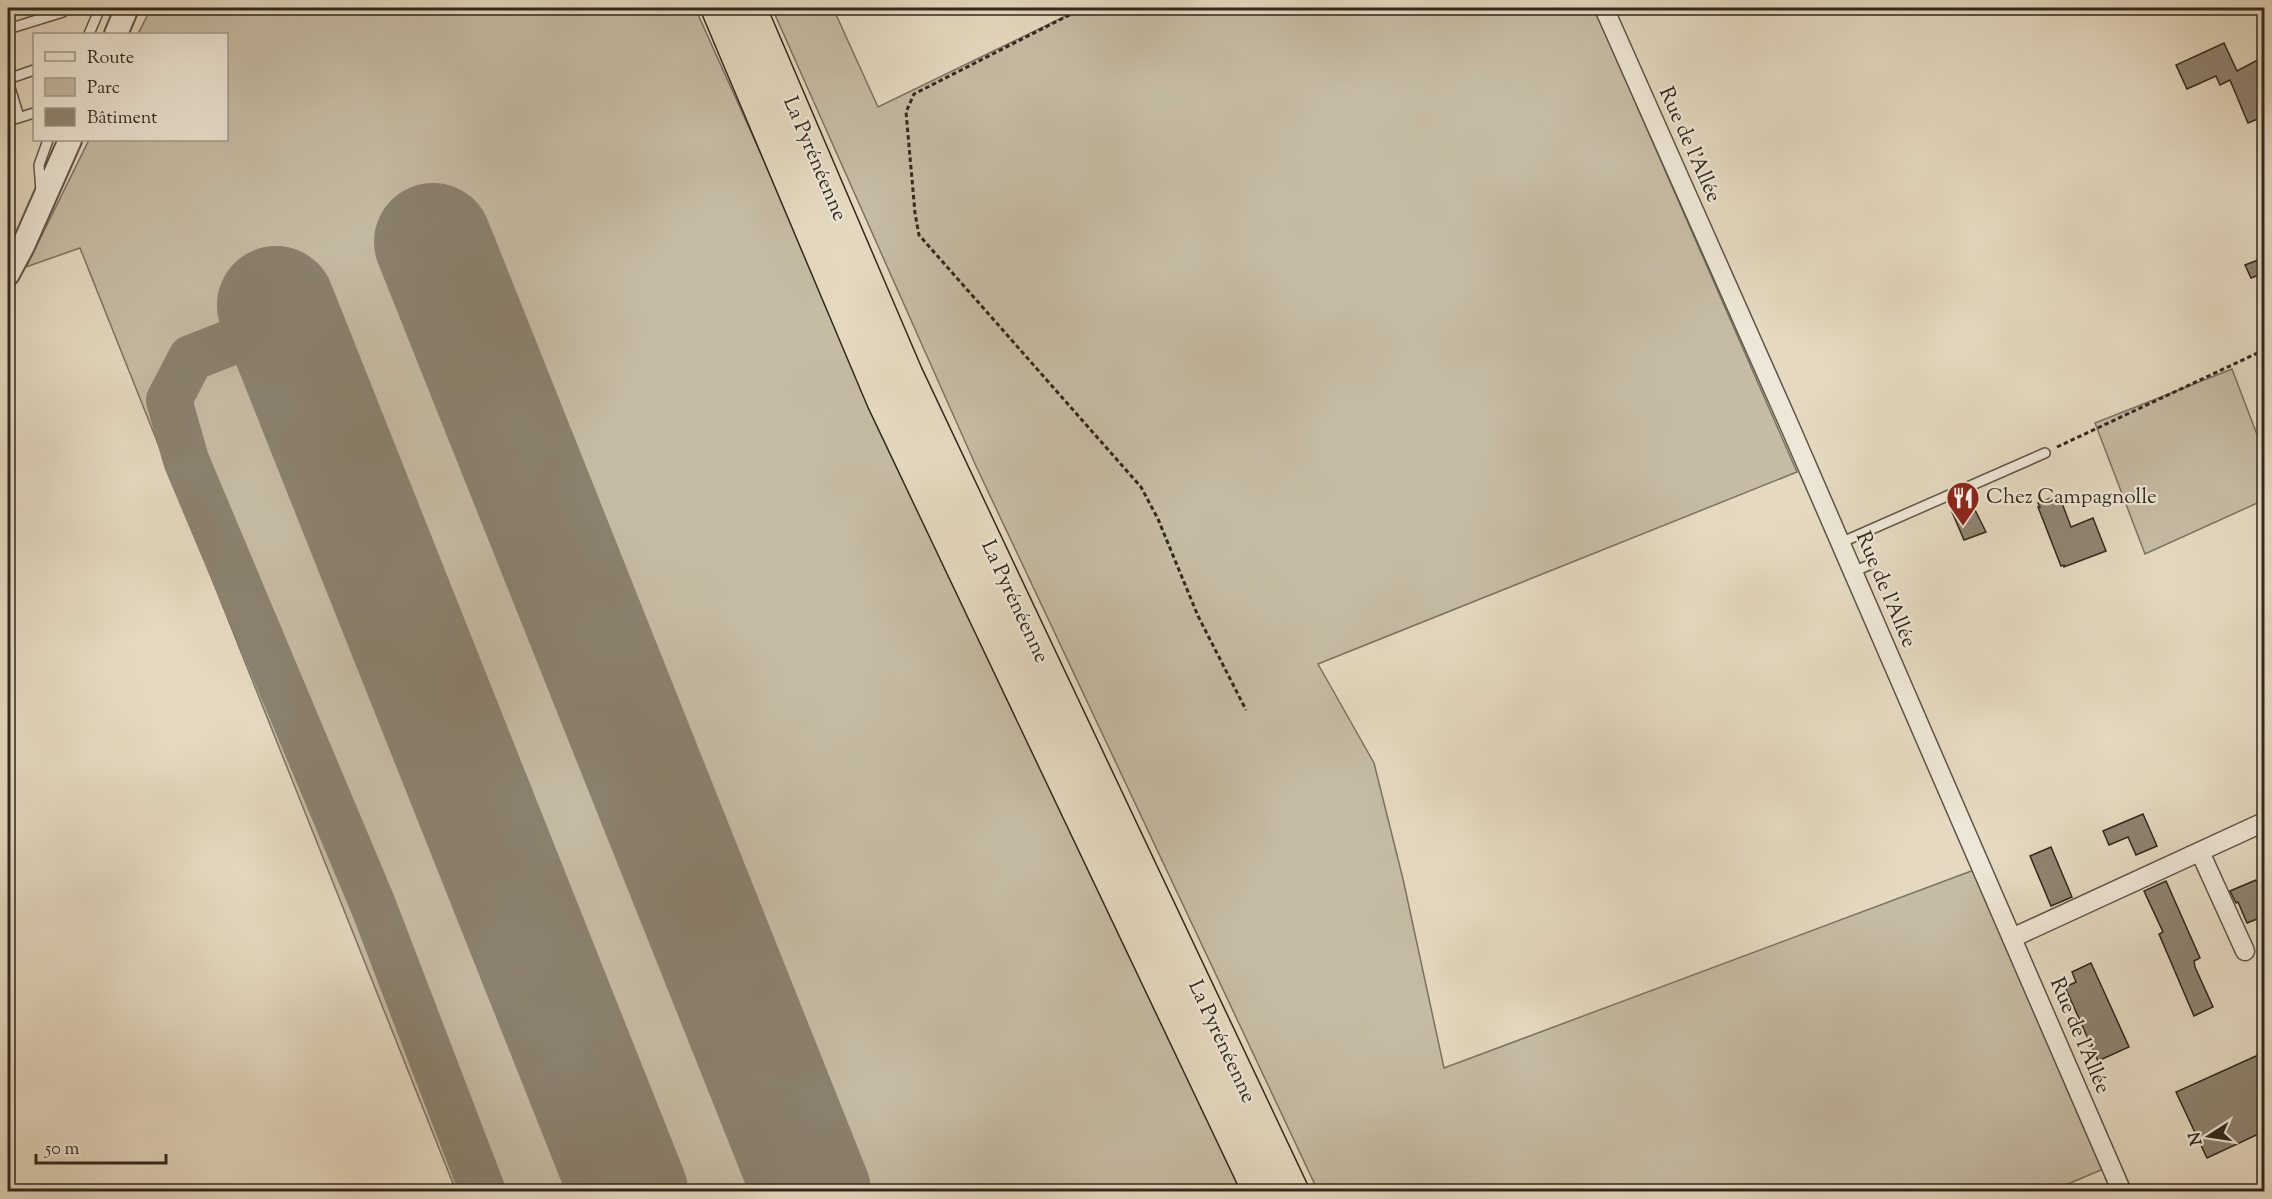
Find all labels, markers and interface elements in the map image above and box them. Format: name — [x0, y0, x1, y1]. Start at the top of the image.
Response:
legend — [33, 33, 228, 141]
text: Route — [87, 46, 134, 72]
text: Parc — [87, 76, 120, 102]
street label: Rue de l'Allée — [1650, 82, 1728, 208]
street label: La Pyrénéenne — [774, 92, 854, 226]
text: Bâtiment — [87, 106, 157, 132]
restaurant icon: Chez Campagnolle — [1945, 480, 1981, 527]
place label: Chez Campagnolle — [1986, 483, 2157, 513]
street label: Rue de l'Allée — [1847, 527, 1923, 653]
street label: La Pyrénéenne — [972, 536, 1056, 668]
street label: Rue de l'Allée — [2041, 973, 2117, 1099]
street label: La Pyrénéenne — [1179, 976, 1263, 1108]
north arrow — [2179, 1106, 2239, 1166]
scale bar — [36, 1127, 166, 1165]
text: N — [2184, 1130, 2209, 1147]
text: 50 m — [44, 1137, 80, 1163]

